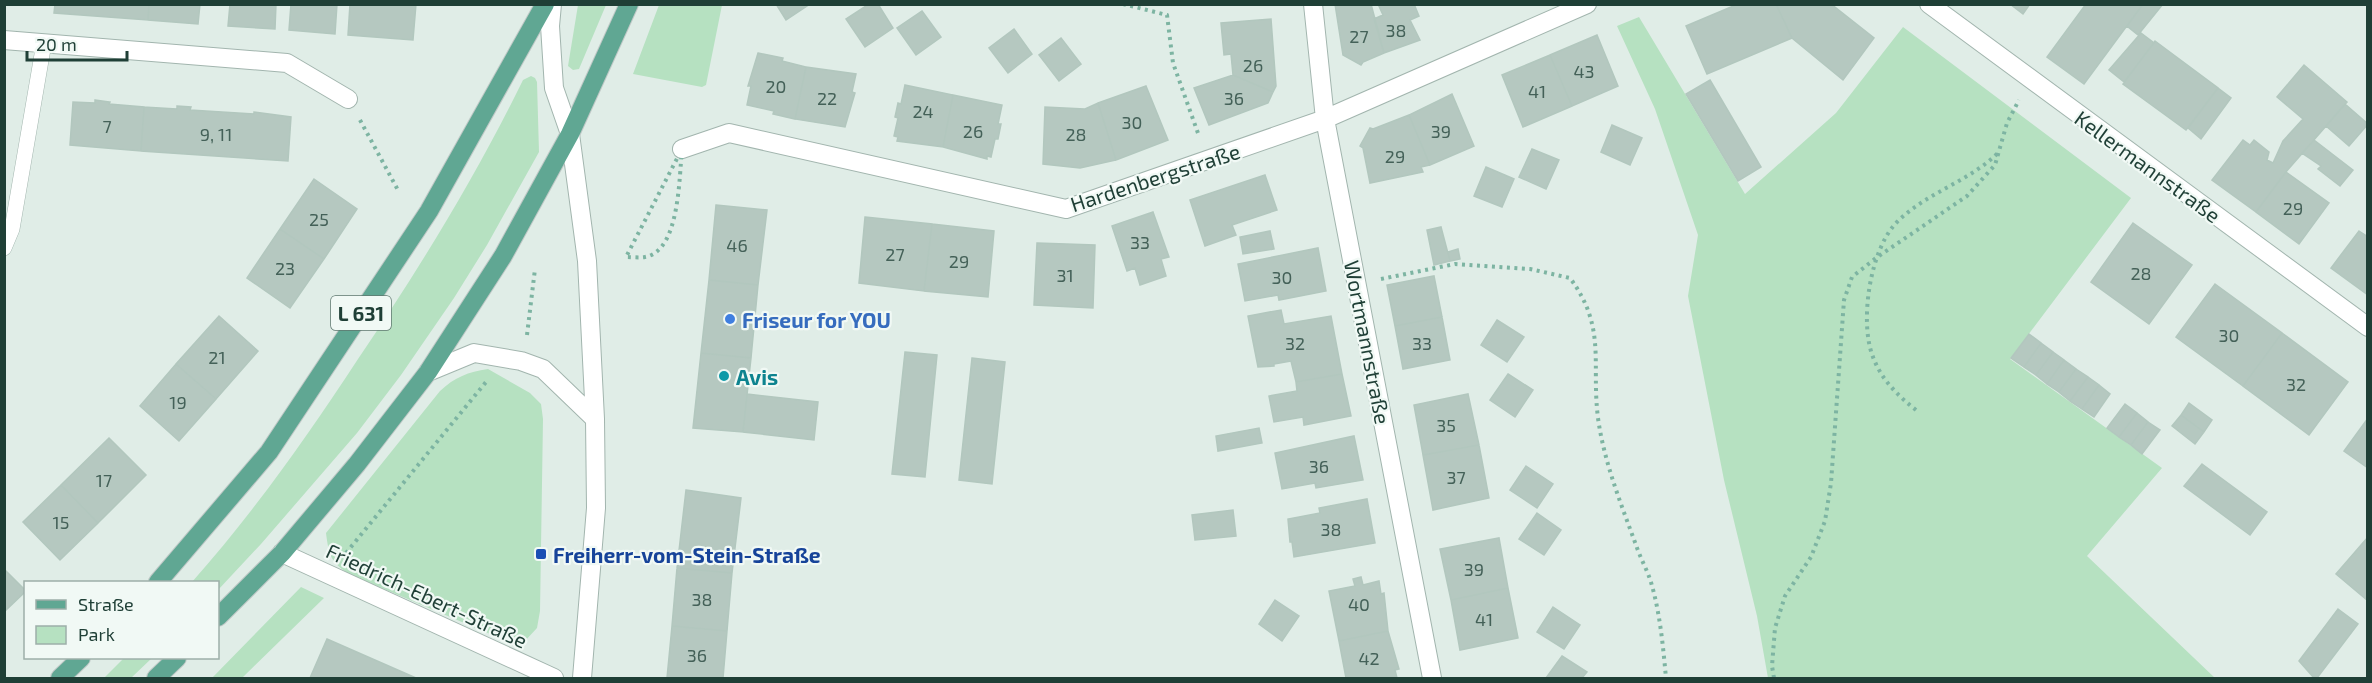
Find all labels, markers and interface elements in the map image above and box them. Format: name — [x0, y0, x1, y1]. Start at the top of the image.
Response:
house number: 38 — [1386, 19, 1406, 41]
scale bar — [27, 24, 128, 62]
house number: 27 — [1349, 25, 1369, 47]
text: 20 m — [36, 33, 77, 55]
house number: 26 — [1243, 54, 1263, 76]
house number: 43 — [1573, 60, 1595, 82]
house number: 20 — [766, 75, 786, 97]
house number: 41 — [1528, 80, 1546, 102]
house number: 22 — [817, 87, 837, 109]
house number: 36 — [1224, 87, 1244, 109]
house number: 24 — [912, 100, 934, 122]
street label: Kellermannstraße — [2070, 105, 2226, 227]
house number: 30 — [1122, 111, 1142, 133]
house number: 7 — [102, 115, 112, 137]
house number: 26 — [963, 120, 983, 142]
house number: 39 — [1431, 120, 1451, 142]
house number: 9, 11 — [200, 123, 232, 145]
house number: 28 — [1065, 123, 1087, 145]
street label: Hardenbergstraße — [1067, 138, 1243, 216]
house number: 29 — [1385, 145, 1405, 167]
house number: 29 — [2283, 197, 2303, 219]
house number: 25 — [309, 208, 329, 230]
house number: 33 — [1130, 231, 1150, 253]
house number: 46 — [726, 234, 748, 256]
house number: 27 — [885, 243, 905, 265]
house number: 29 — [949, 250, 969, 272]
house number: 23 — [275, 257, 295, 279]
street label: Wortmannstraße — [1340, 258, 1396, 426]
house number: 28 — [2130, 262, 2152, 284]
house number: 31 — [1056, 264, 1074, 286]
house number: 30 — [1272, 266, 1292, 288]
road number: L 631 — [331, 296, 391, 330]
place label: Friseur for YOU — [742, 307, 891, 332]
marker: Friseur for YOU — [723, 312, 737, 326]
house number: 30 — [2219, 324, 2239, 346]
house number: 32 — [1285, 332, 1305, 354]
house number: 33 — [1412, 332, 1432, 354]
house number: 21 — [208, 346, 226, 368]
place label: Avis — [736, 364, 778, 389]
marker: Avis — [717, 369, 731, 383]
house number: 32 — [2286, 373, 2306, 395]
house number: 19 — [169, 391, 187, 413]
house number: 35 — [1436, 414, 1456, 436]
house number: 36 — [1309, 455, 1329, 477]
house number: 37 — [1446, 466, 1466, 488]
house number: 17 — [96, 469, 112, 491]
house number: 15 — [53, 511, 69, 533]
house number: 38 — [1321, 518, 1341, 540]
street label: Friedrich-Ebert-Straße — [322, 537, 532, 653]
place label: Freiherr-vom-Stein-Straße — [553, 542, 821, 567]
marker: Freiherr-vom-Stein-Straße — [534, 547, 548, 561]
house number: 39 — [1464, 558, 1484, 580]
legend — [24, 581, 219, 659]
house number: 38 — [692, 588, 712, 610]
text: Straße — [78, 593, 134, 615]
house number: 40 — [1348, 593, 1370, 615]
house number: 41 — [1475, 608, 1493, 630]
text: Park — [78, 623, 115, 645]
house number: 36 — [687, 644, 707, 666]
house number: 42 — [1358, 647, 1380, 669]

